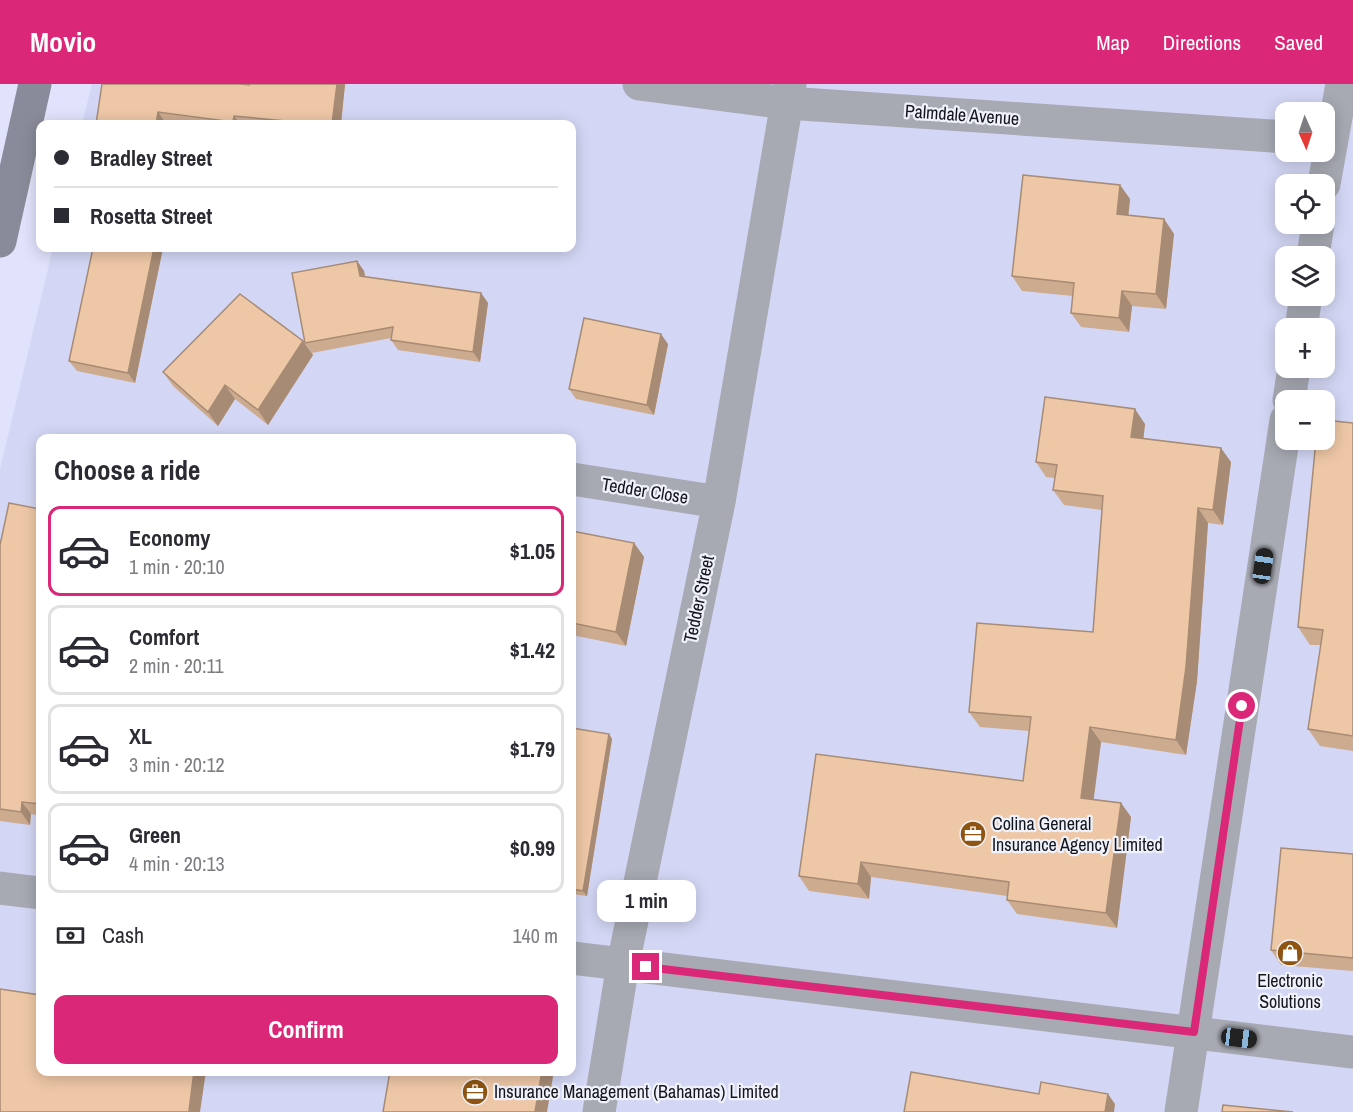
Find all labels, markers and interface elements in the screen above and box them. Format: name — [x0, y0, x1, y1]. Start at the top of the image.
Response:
text: Movio — [30, 23, 96, 61]
text: Map — [1096, 28, 1130, 57]
text: Directions — [1163, 28, 1241, 57]
text: Saved — [1274, 28, 1323, 57]
street label: Palmdale Avenue — [904, 98, 1020, 131]
north arrow — [1275, 102, 1335, 162]
map controls — [1275, 102, 1335, 450]
text: Bradley Street — [90, 143, 212, 173]
button: locate — [1275, 174, 1335, 234]
text: Rosetta Street — [90, 201, 212, 231]
button: layers — [1275, 246, 1335, 306]
button: + — [1275, 318, 1335, 378]
button: − — [1275, 390, 1335, 450]
text: Choose a ride — [54, 452, 200, 488]
street label: Tedder Close — [600, 471, 690, 510]
text: Economy — [129, 523, 210, 553]
icon: car — [57, 524, 111, 578]
text: $1.05 — [510, 536, 555, 566]
car — [1252, 547, 1274, 585]
text: 1 min · 20:10 — [129, 553, 225, 580]
street label: Tedder Street — [677, 553, 720, 645]
text: Comfort — [129, 622, 199, 652]
icon: car — [57, 623, 111, 677]
text: $1.42 — [510, 635, 555, 665]
text: 2 min · 20:11 — [129, 652, 224, 679]
route start — [1228, 692, 1255, 719]
text: XL — [129, 721, 152, 751]
icon: car — [57, 722, 111, 776]
text: $1.79 — [510, 734, 555, 764]
text: 3 min · 20:12 — [129, 751, 225, 778]
place label: Colina General Insurance Agency Limited — [992, 811, 1163, 857]
office icon: Colina General Insurance Agency Limited — [958, 819, 988, 849]
text: Green — [129, 820, 181, 850]
icon: car — [57, 821, 111, 875]
text: $0.99 — [510, 833, 555, 863]
text: 4 min · 20:13 — [129, 850, 225, 877]
callout: 1 min — [596, 880, 696, 922]
text: 1 min — [625, 887, 668, 914]
icon: cash — [54, 919, 87, 952]
text: Cash — [102, 920, 144, 950]
text: 140 m — [512, 922, 558, 949]
shop icon: Electronic Solutions — [1275, 938, 1305, 968]
route end — [632, 953, 659, 980]
place label: Electronic Solutions — [1257, 968, 1323, 1014]
button: Confirm — [54, 995, 558, 1064]
car — [1220, 1027, 1258, 1049]
office icon: Insurance Management (Bahamas) Limited — [460, 1077, 490, 1107]
place label: Insurance Management (Bahamas) Limited — [494, 1079, 779, 1104]

